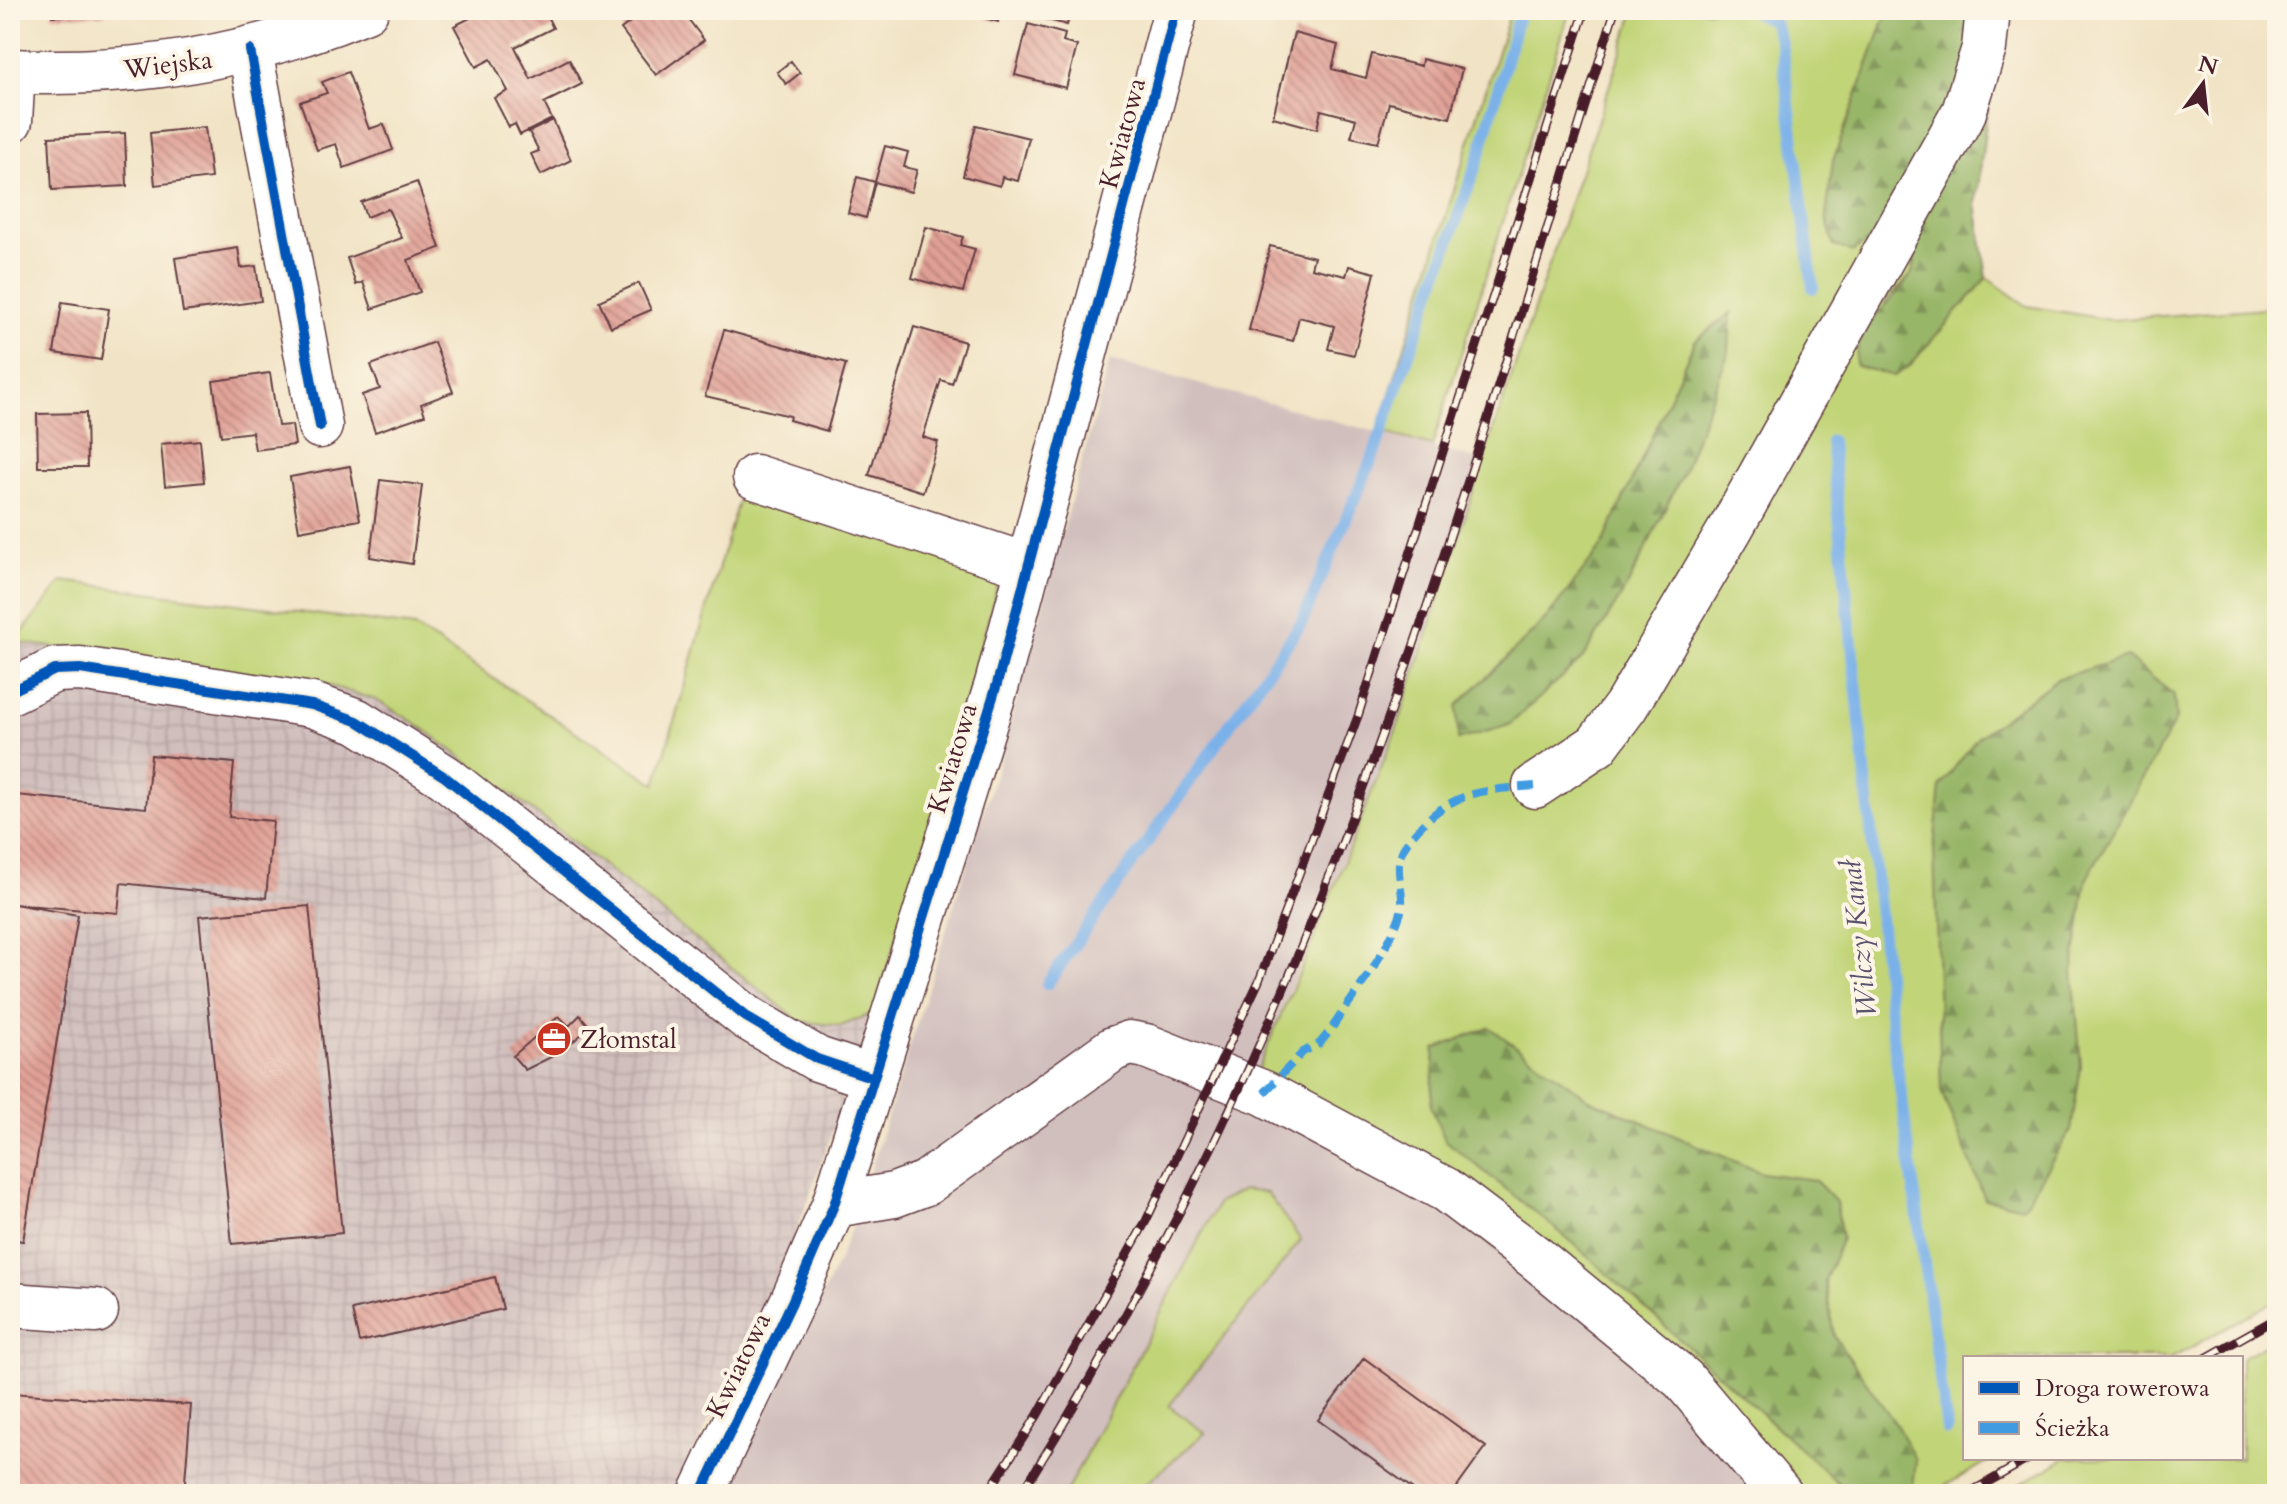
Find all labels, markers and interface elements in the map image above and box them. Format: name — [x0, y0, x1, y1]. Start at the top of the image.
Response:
street label: Wiejska — [121, 42, 214, 87]
north arrow — [2163, 44, 2243, 124]
text: N — [2195, 49, 2221, 83]
street label: Kwiatowa — [1091, 74, 1154, 192]
street label: Kwiatowa — [919, 699, 986, 817]
water label: Wilczy Kanał — [1832, 856, 1886, 1019]
office icon: Złomstal — [535, 1020, 573, 1058]
place label: Złomstal — [580, 1022, 677, 1057]
street label: Kwiatowa — [698, 1307, 779, 1424]
legend — [1963, 1356, 2243, 1460]
text: Droga rowerowa — [2035, 1372, 2210, 1405]
text: Ścieżka — [2035, 1412, 2110, 1445]

